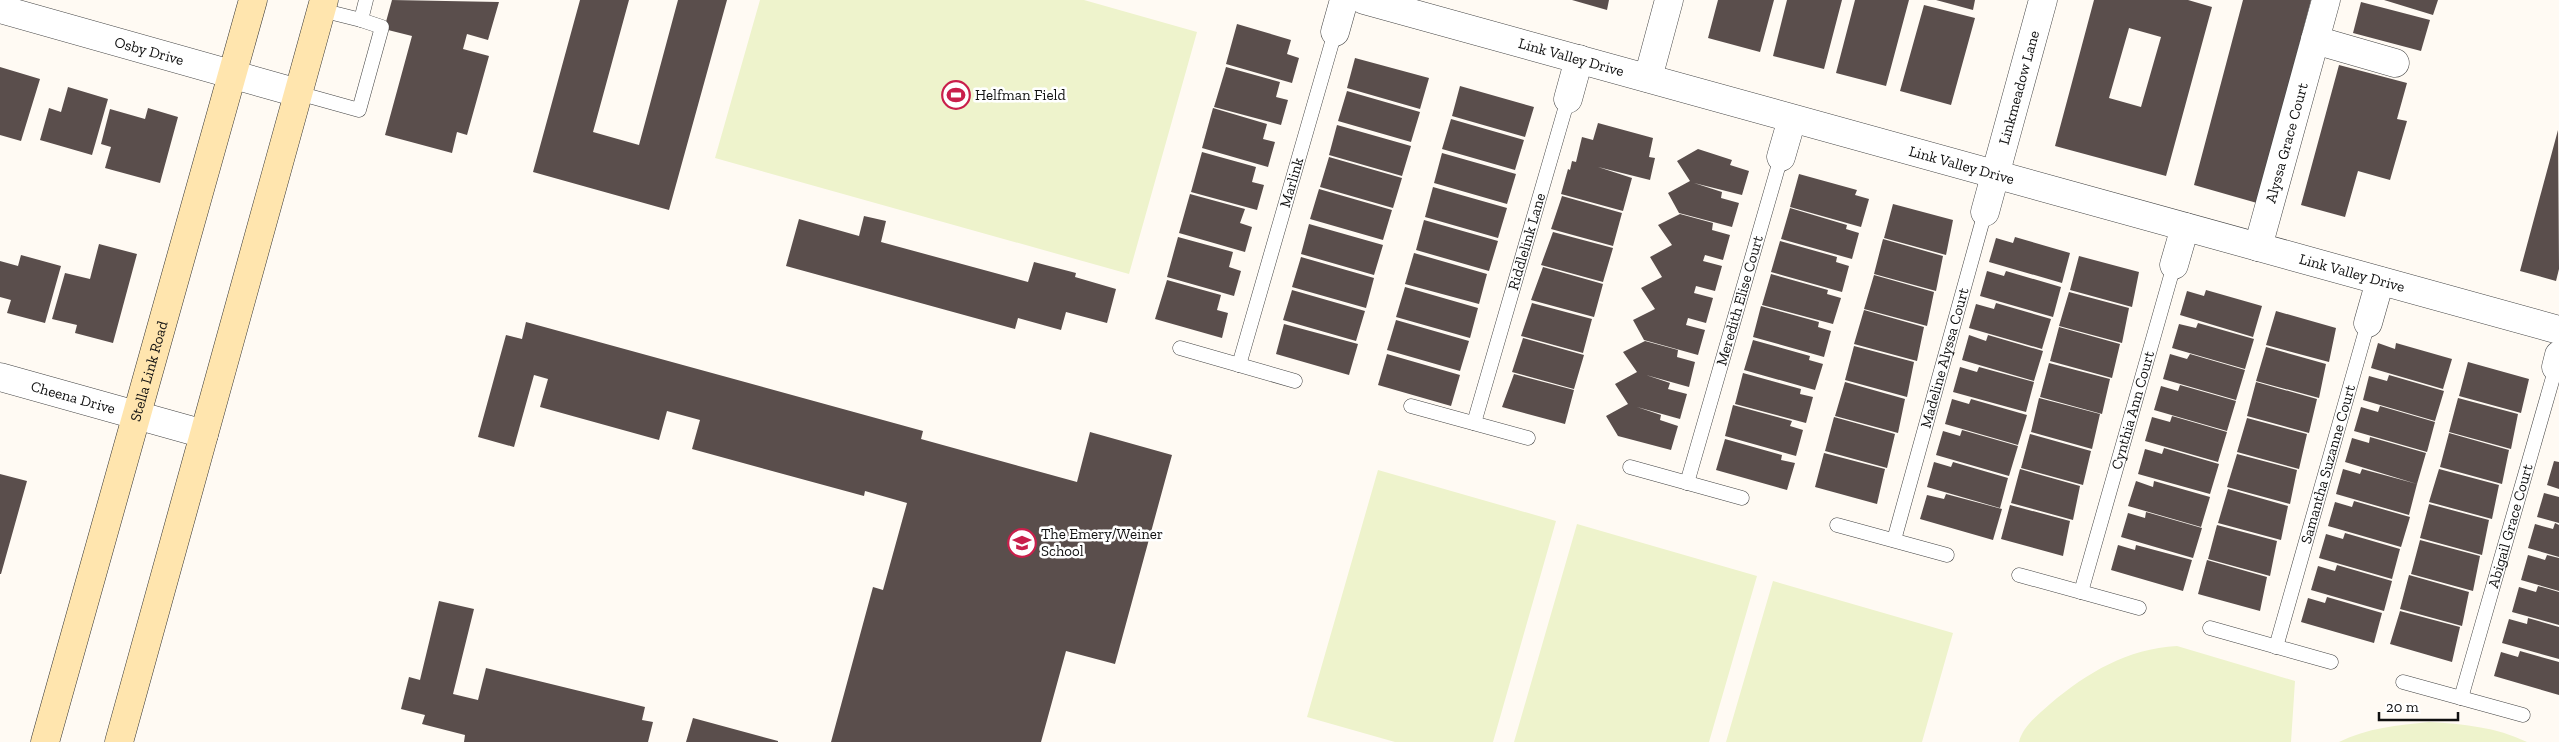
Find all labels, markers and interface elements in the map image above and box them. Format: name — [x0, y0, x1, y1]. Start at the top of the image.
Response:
street label: Linkmeadow Lane — [1995, 29, 2043, 147]
street label: Osby Drive — [112, 33, 186, 69]
street label: Link Valley Drive — [1517, 34, 1626, 80]
sports icon: Helfman Field — [941, 80, 971, 110]
street label: Alyssa Grace Court — [2262, 80, 2312, 205]
place label: Helfman Field — [975, 86, 1067, 104]
street label: Link Valley Drive — [1907, 142, 2016, 188]
street label: Marlink — [1276, 155, 1307, 210]
street label: Riddlelink Lane — [1504, 191, 1549, 292]
street label: Meredith Elise Court — [1712, 233, 1767, 368]
street label: Link Valley Drive — [2297, 250, 2407, 296]
street label: Madeline Alyssa Court — [1916, 285, 1973, 430]
street label: Stella Link Road — [126, 318, 172, 424]
street label: Cynthia Ann Court — [2107, 348, 2158, 472]
street label: Cheena Drive — [29, 377, 117, 418]
street label: Samantha Suzanne Court — [2297, 382, 2359, 546]
street label: Abigail Grace Court — [2484, 461, 2537, 590]
place label: The Emery/Weiner School — [1041, 525, 1163, 560]
school or university icon: The Emery/Weiner School — [1007, 528, 1037, 558]
scale bar — [2379, 690, 2458, 722]
text: 20 m — [2386, 698, 2419, 716]

